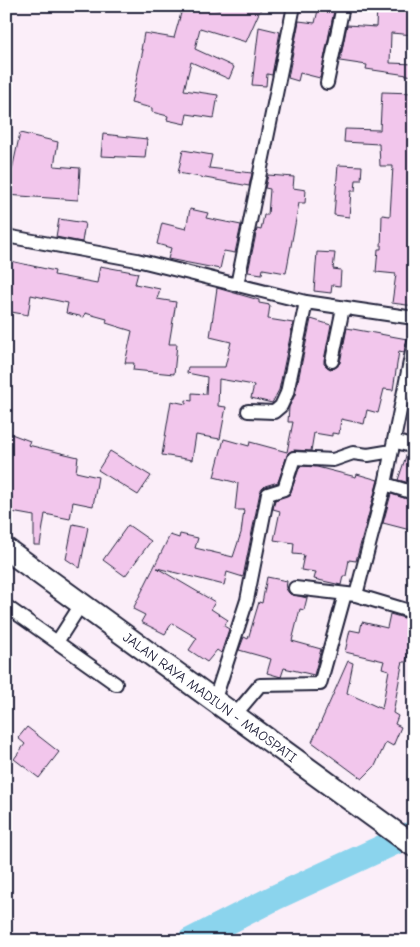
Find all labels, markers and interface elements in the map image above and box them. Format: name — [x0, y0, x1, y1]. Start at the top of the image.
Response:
street label: JALAN RAYA MADIUN - MAOSPATI — [120, 629, 300, 766]

